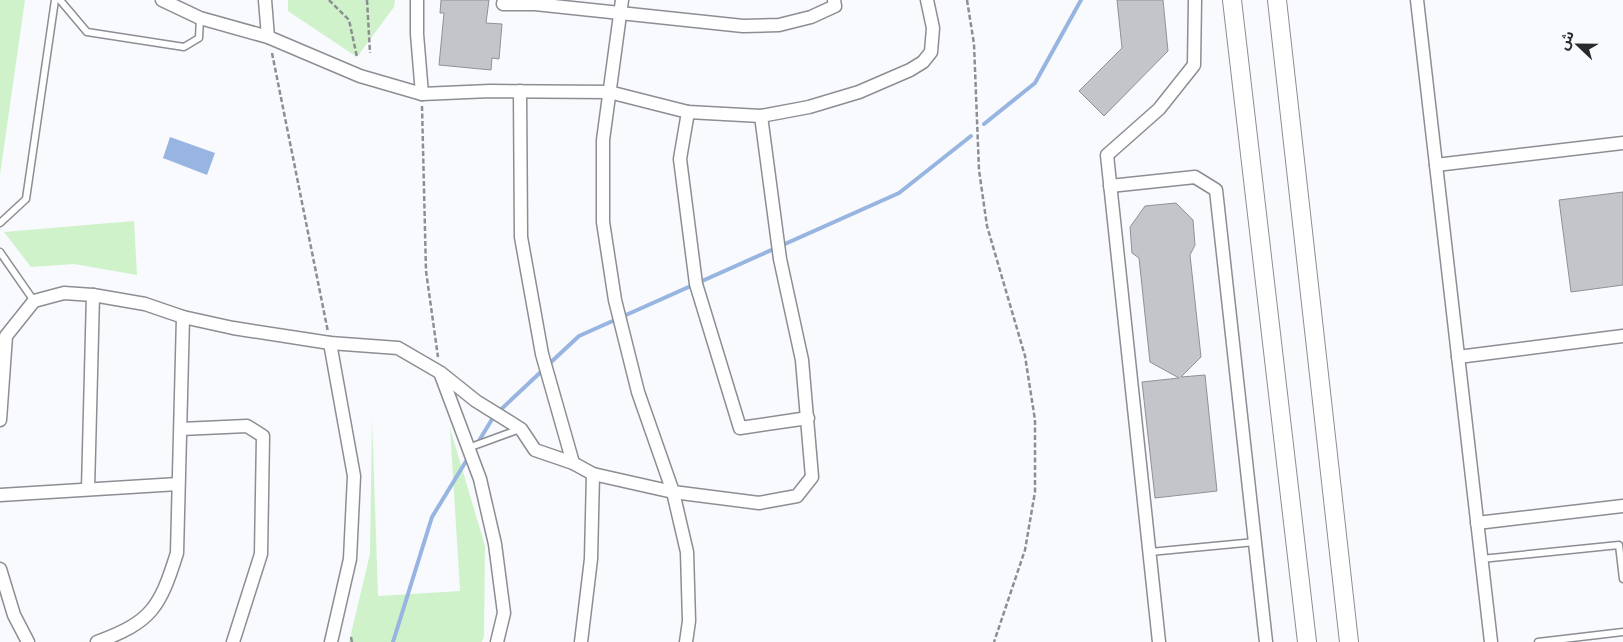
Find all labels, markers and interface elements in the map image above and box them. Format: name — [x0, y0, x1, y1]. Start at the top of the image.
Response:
north arrow — [1553, 20, 1603, 70]
text: ش — [1553, 27, 1578, 52]

